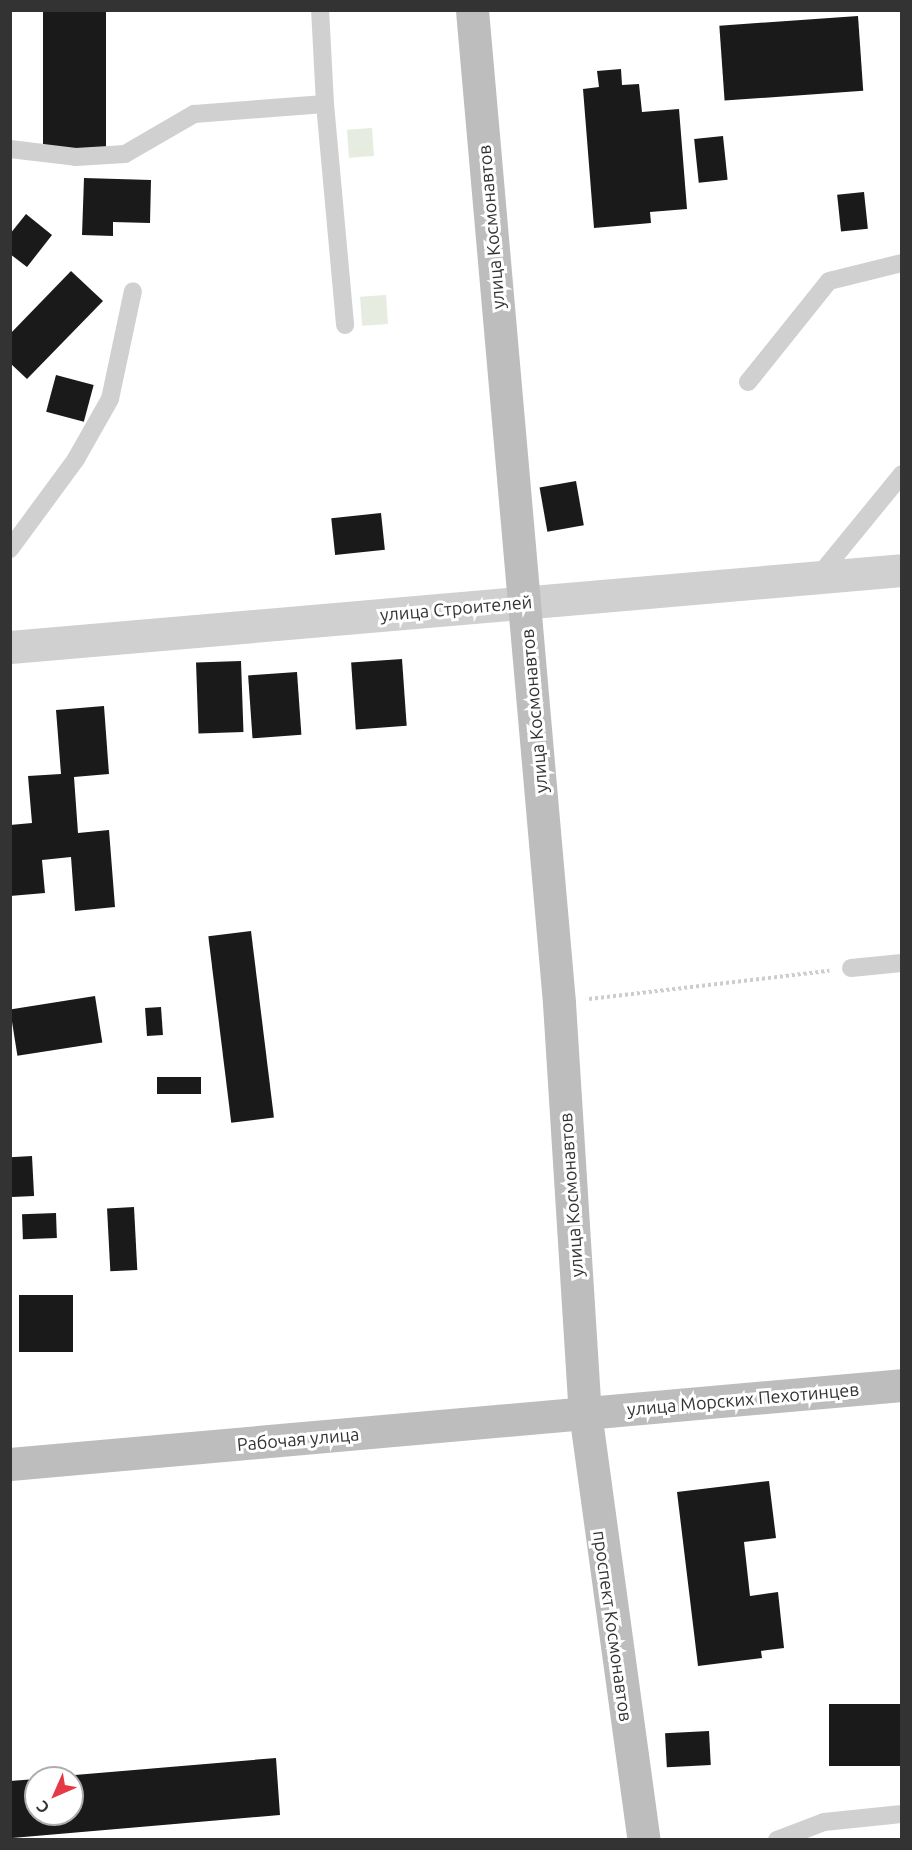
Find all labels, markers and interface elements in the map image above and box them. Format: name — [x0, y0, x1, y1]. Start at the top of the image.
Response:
street label: улица Космонавтов — [473, 144, 509, 310]
street label: улица Строителей — [379, 591, 533, 625]
street label: улица Космонавтов — [516, 628, 552, 794]
street label: улица Космонавтов — [554, 1112, 588, 1278]
street label: улица Морских Пехотинцев — [626, 1378, 860, 1420]
street label: Рабочая улица — [236, 1423, 360, 1455]
street label: проспект Космонавтов — [589, 1529, 637, 1723]
north arrow — [24, 1766, 84, 1826]
text: С — [33, 1797, 53, 1817]

